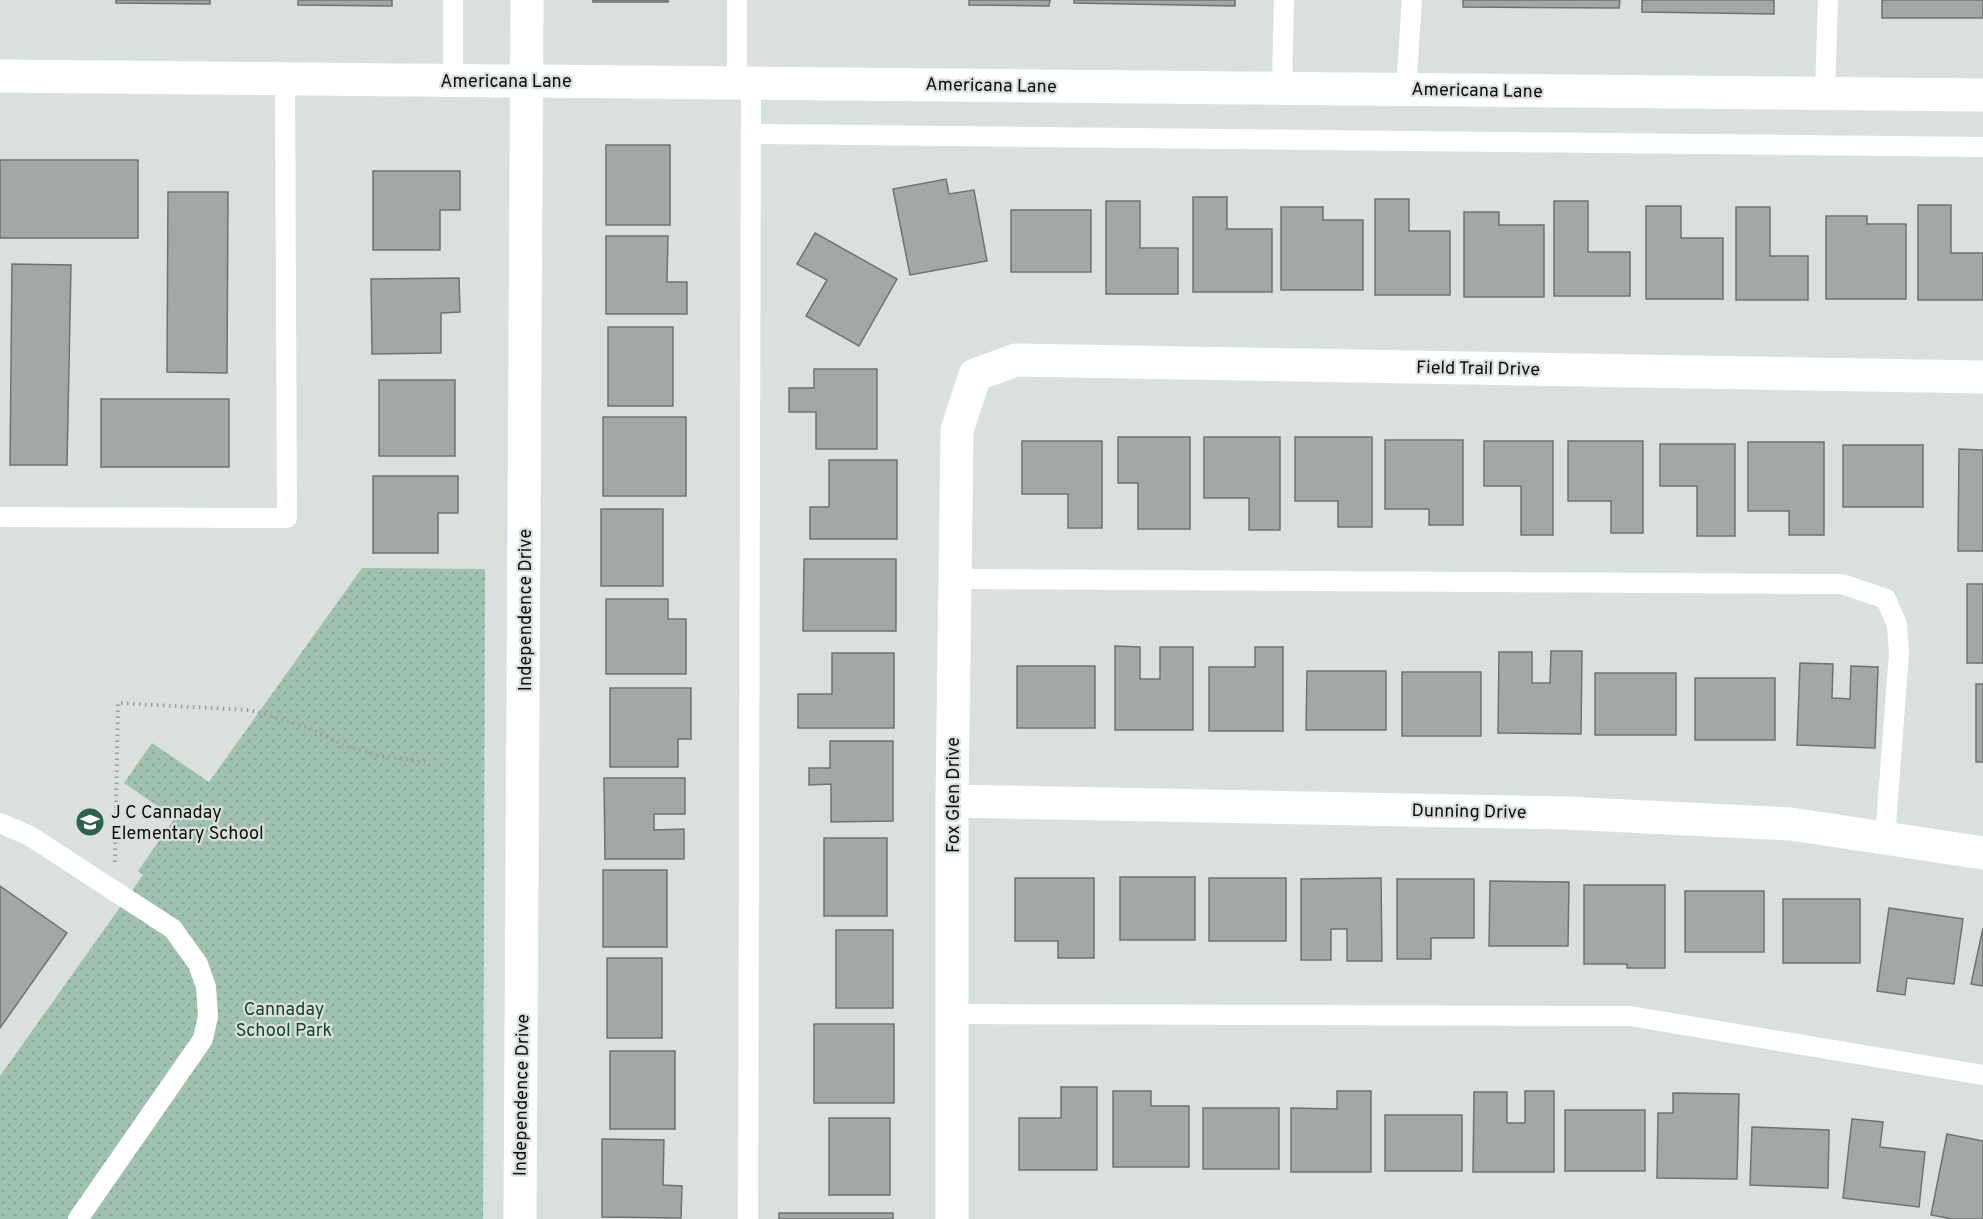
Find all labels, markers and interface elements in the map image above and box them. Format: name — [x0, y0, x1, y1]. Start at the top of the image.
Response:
street label: Americana Lane — [440, 71, 572, 94]
street label: Americana Lane — [925, 74, 1057, 99]
street label: Americana Lane — [1411, 79, 1543, 104]
street label: Field Trail Drive — [1416, 357, 1540, 382]
street label: Independence Drive — [515, 529, 538, 691]
street label: Fox Glen Drive — [943, 737, 966, 853]
street label: Dunning Drive — [1411, 800, 1527, 825]
place label: J C Cannaday Elementary School — [111, 802, 264, 846]
school or university icon: J C Cannaday Elementary School — [74, 806, 106, 838]
park label: Cannaday School Park — [236, 999, 332, 1043]
street label: Independence Drive — [510, 1014, 535, 1176]

